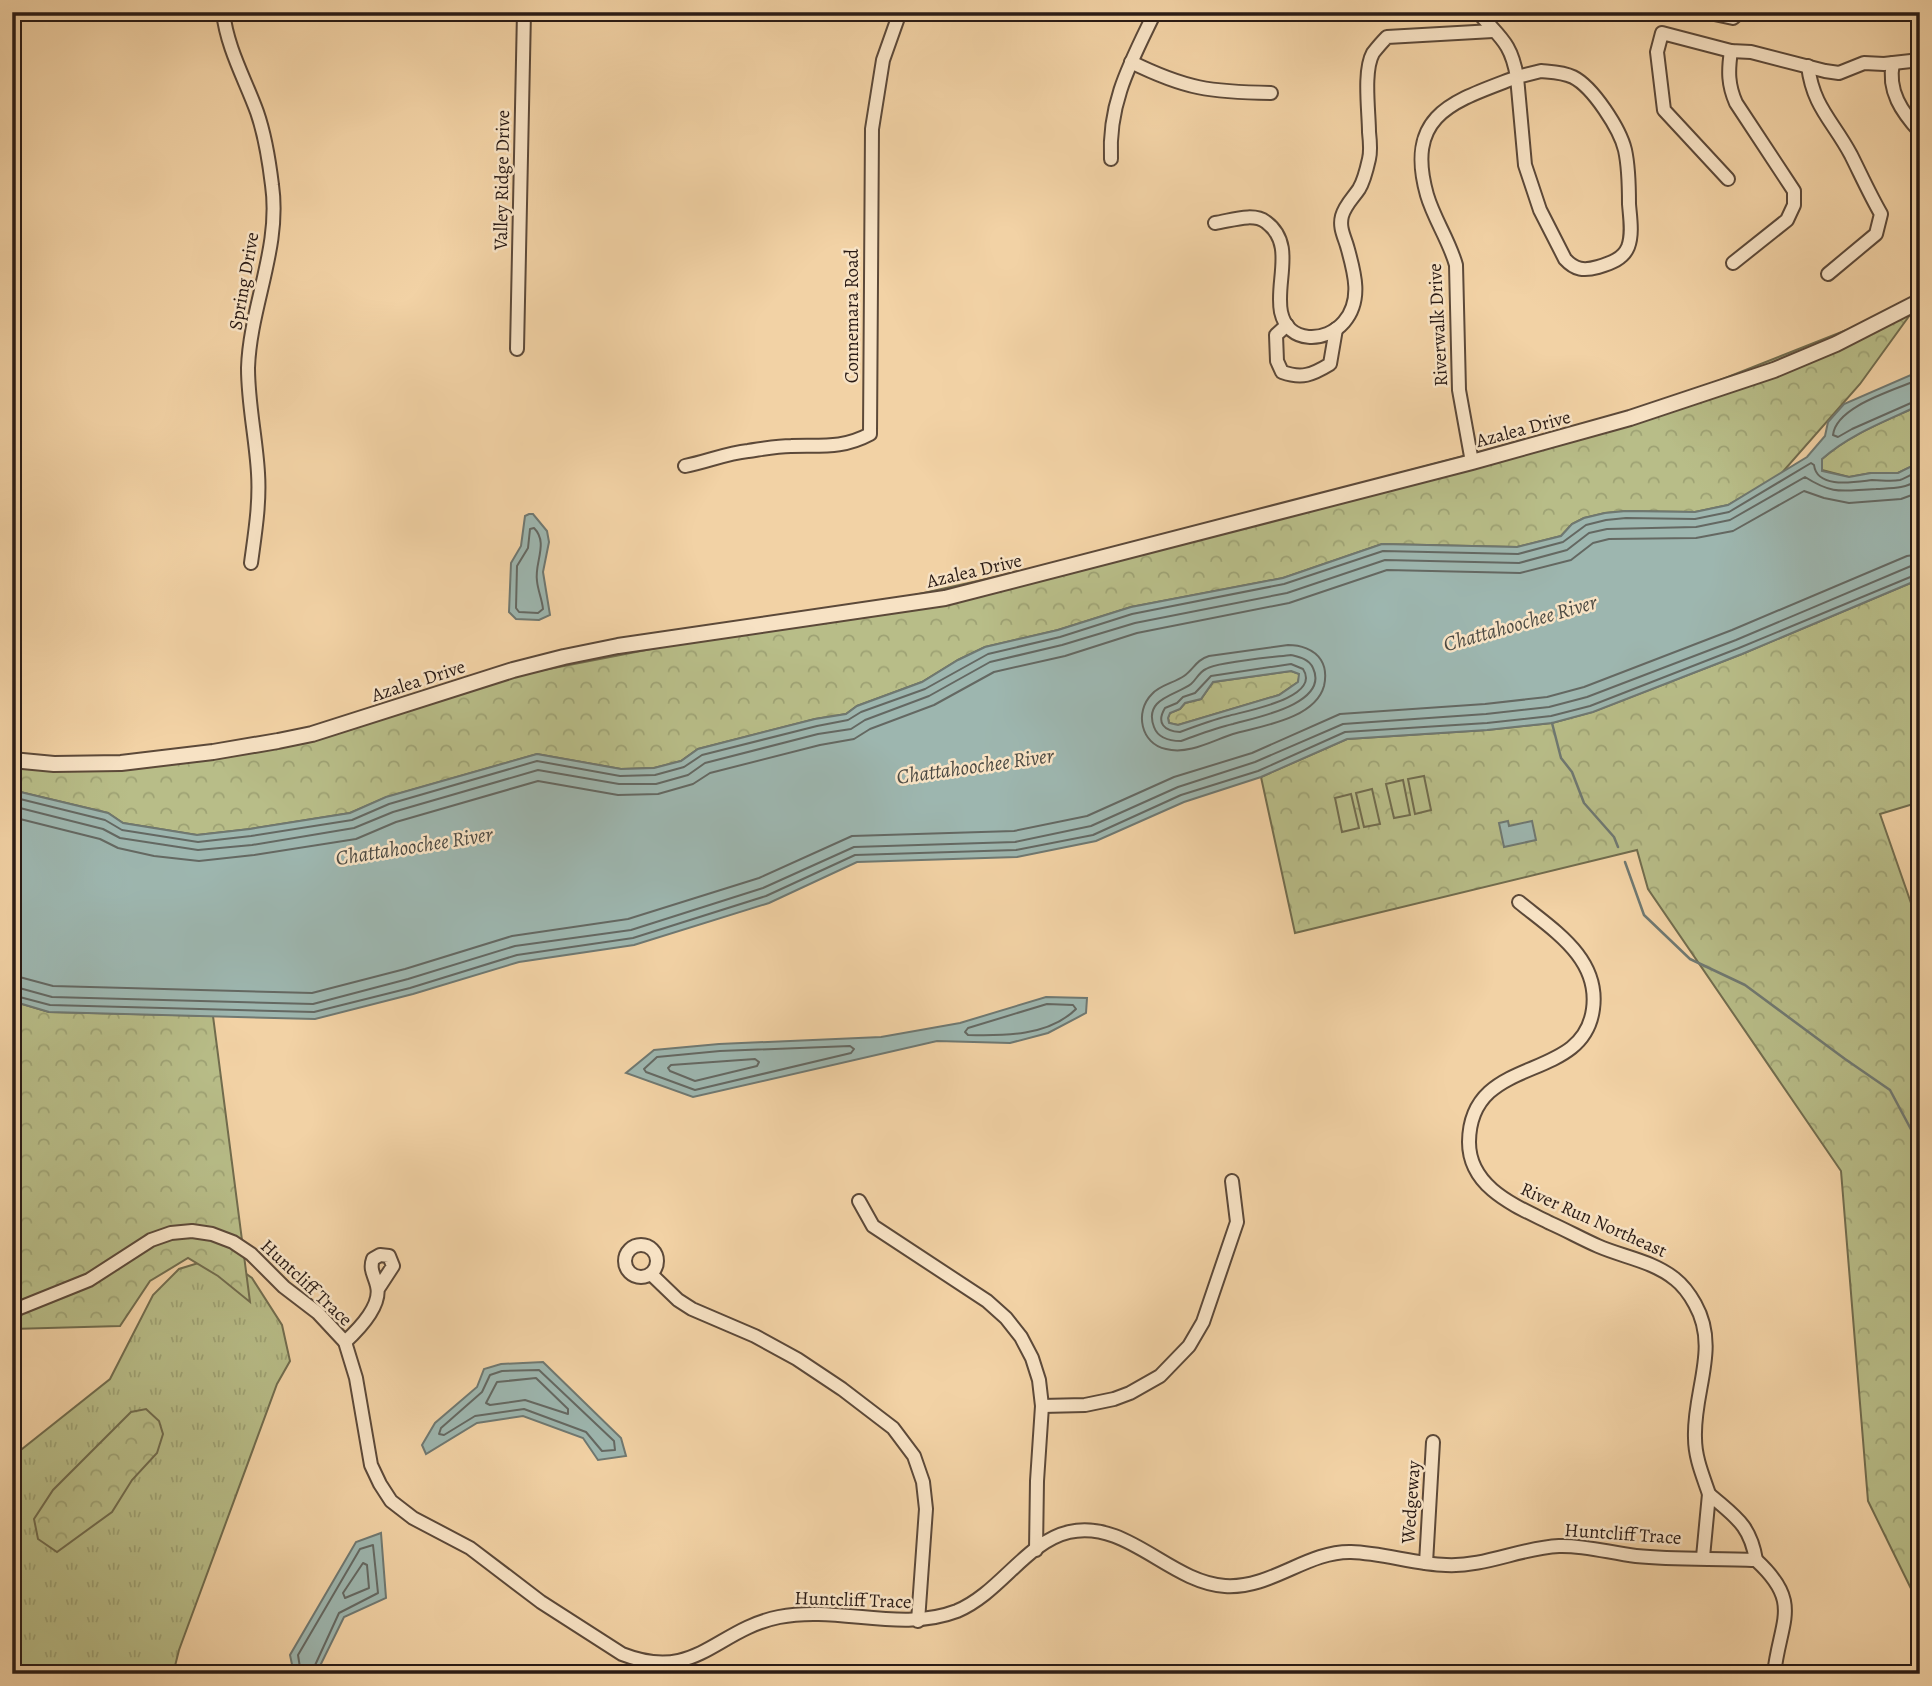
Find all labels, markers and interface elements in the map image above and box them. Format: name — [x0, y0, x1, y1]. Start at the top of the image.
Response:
street label: Valley Ridge Drive — [488, 110, 516, 251]
street label: Spring Drive — [223, 230, 265, 332]
street label: Connemara Road — [839, 248, 865, 383]
street label: Riverwalk Drive — [1422, 263, 1454, 387]
street label: Azalea Drive — [1472, 404, 1574, 454]
street label: Azalea Drive — [923, 547, 1024, 595]
water label: Chattahoochee River — [1440, 588, 1601, 658]
street label: Azalea Drive — [367, 654, 469, 709]
water label: Chattahoochee River — [895, 741, 1056, 791]
water label: Chattahoochee River — [334, 820, 495, 872]
street label: River Run Northeast — [1516, 1176, 1671, 1264]
street label: Huntcliff Trace — [255, 1233, 358, 1332]
street label: Wedgeway — [1395, 1459, 1427, 1545]
street label: Huntcliff Trace — [1564, 1517, 1682, 1551]
street label: Huntcliff Trace — [794, 1585, 912, 1615]

